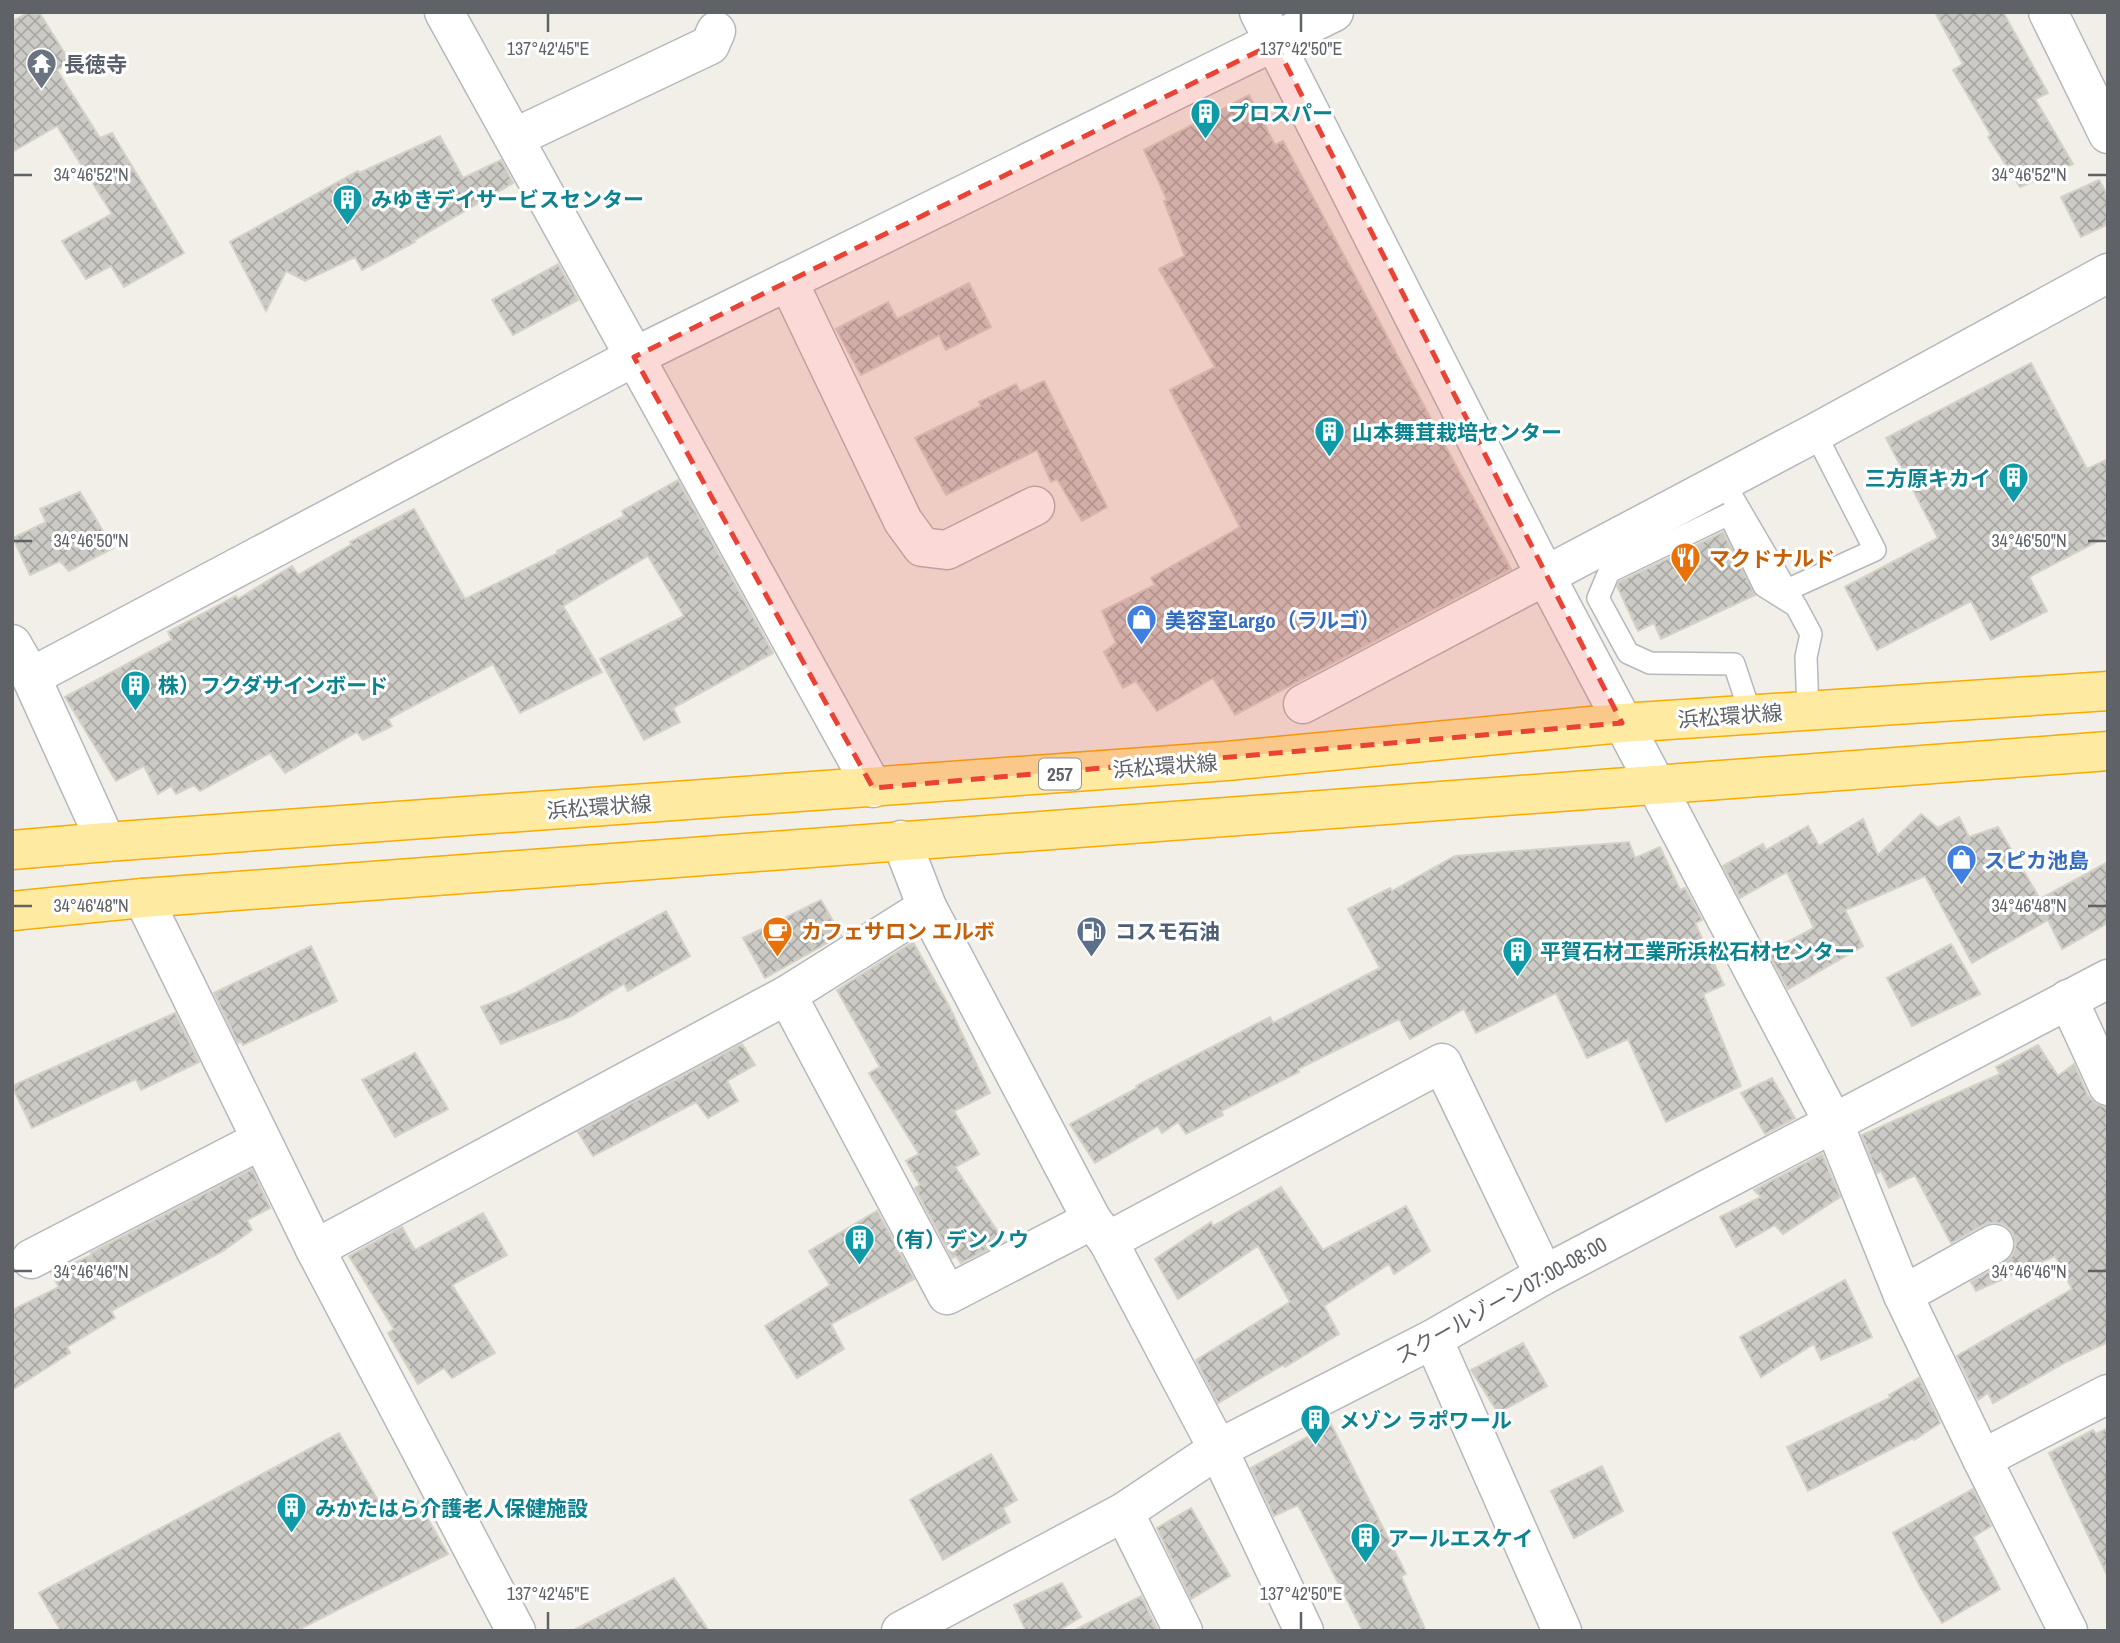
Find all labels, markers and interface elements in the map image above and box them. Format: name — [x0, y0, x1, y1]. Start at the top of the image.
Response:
text: 137°42'45"E — [507, 36, 589, 61]
text: 137°42'50"E — [1260, 36, 1342, 61]
temple icon: 長徳寺 — [24, 47, 58, 91]
place label: 長徳寺 — [64, 50, 127, 79]
building icon: プロスパー — [1188, 96, 1222, 140]
place label: プロスパー — [1228, 99, 1333, 128]
text: 34°46'52"N — [53, 162, 129, 187]
text: 34°46'52"N — [1991, 162, 2067, 187]
building icon: みゆきデイサービスセンター — [331, 182, 365, 226]
place label: みゆきデイサービスセンター — [371, 185, 644, 214]
building icon: 山本舞茸栽培センター — [1312, 415, 1346, 459]
place label: 山本舞茸栽培センター — [1352, 418, 1562, 447]
building icon: 三方原キカイ — [1997, 461, 2031, 505]
place label: 三方原キカイ — [1865, 464, 1991, 493]
text: 34°46'50"N — [53, 528, 129, 553]
text: 34°46'50"N — [1991, 528, 2067, 553]
restaurant icon: マクドナルド — [1669, 541, 1703, 585]
place label: マクドナルド — [1709, 544, 1835, 573]
shop icon: 美容室Largo（ラルゴ） — [1125, 603, 1159, 647]
place label: 美容室Largo（ラルゴ） — [1165, 606, 1380, 635]
building icon: 株）フクダサインボード — [118, 668, 152, 712]
place label: 株）フクダサインボード — [158, 671, 388, 700]
street label: 浜松環状線 — [1677, 698, 1783, 734]
street label: 浜松環状線 — [1112, 748, 1218, 784]
road number: 257 — [1039, 758, 1081, 790]
street label: 浜松環状線 — [546, 789, 652, 825]
shop icon: スピカ池島 — [1944, 843, 1978, 887]
place label: スピカ池島 — [1984, 846, 2089, 875]
text: 34°46'48"N — [53, 893, 129, 918]
text: 34°46'48"N — [1991, 893, 2067, 918]
cafe icon: カフェサロン エルボ — [761, 914, 795, 958]
fuel station icon: コスモ石油 — [1075, 914, 1109, 958]
place label: カフェサロン エルボ — [801, 917, 995, 946]
place label: コスモ石油 — [1115, 917, 1220, 946]
building icon: 平賀石材工業所浜松石材センター — [1500, 934, 1534, 978]
place label: 平賀石材工業所浜松石材センター — [1540, 937, 1855, 966]
building icon: （有）デンノウ — [843, 1222, 877, 1266]
place label: （有）デンノウ — [883, 1225, 1029, 1254]
street label: スクールゾーン07:00-08:00 — [1390, 1230, 1612, 1370]
text: 34°46'46"N — [53, 1259, 129, 1284]
text: 34°46'46"N — [1991, 1259, 2067, 1284]
building icon: メゾン ラポワール — [1299, 1403, 1333, 1447]
place label: メゾン ラポワール — [1339, 1406, 1512, 1435]
building icon: みかたはら介護老人保健施設 — [275, 1491, 309, 1535]
place label: みかたはら介護老人保健施設 — [315, 1494, 588, 1523]
building icon: アールエスケイ — [1348, 1521, 1382, 1565]
place label: アールエスケイ — [1388, 1524, 1533, 1553]
text: 137°42'45"E — [507, 1581, 589, 1606]
text: 137°42'50"E — [1260, 1581, 1342, 1606]

